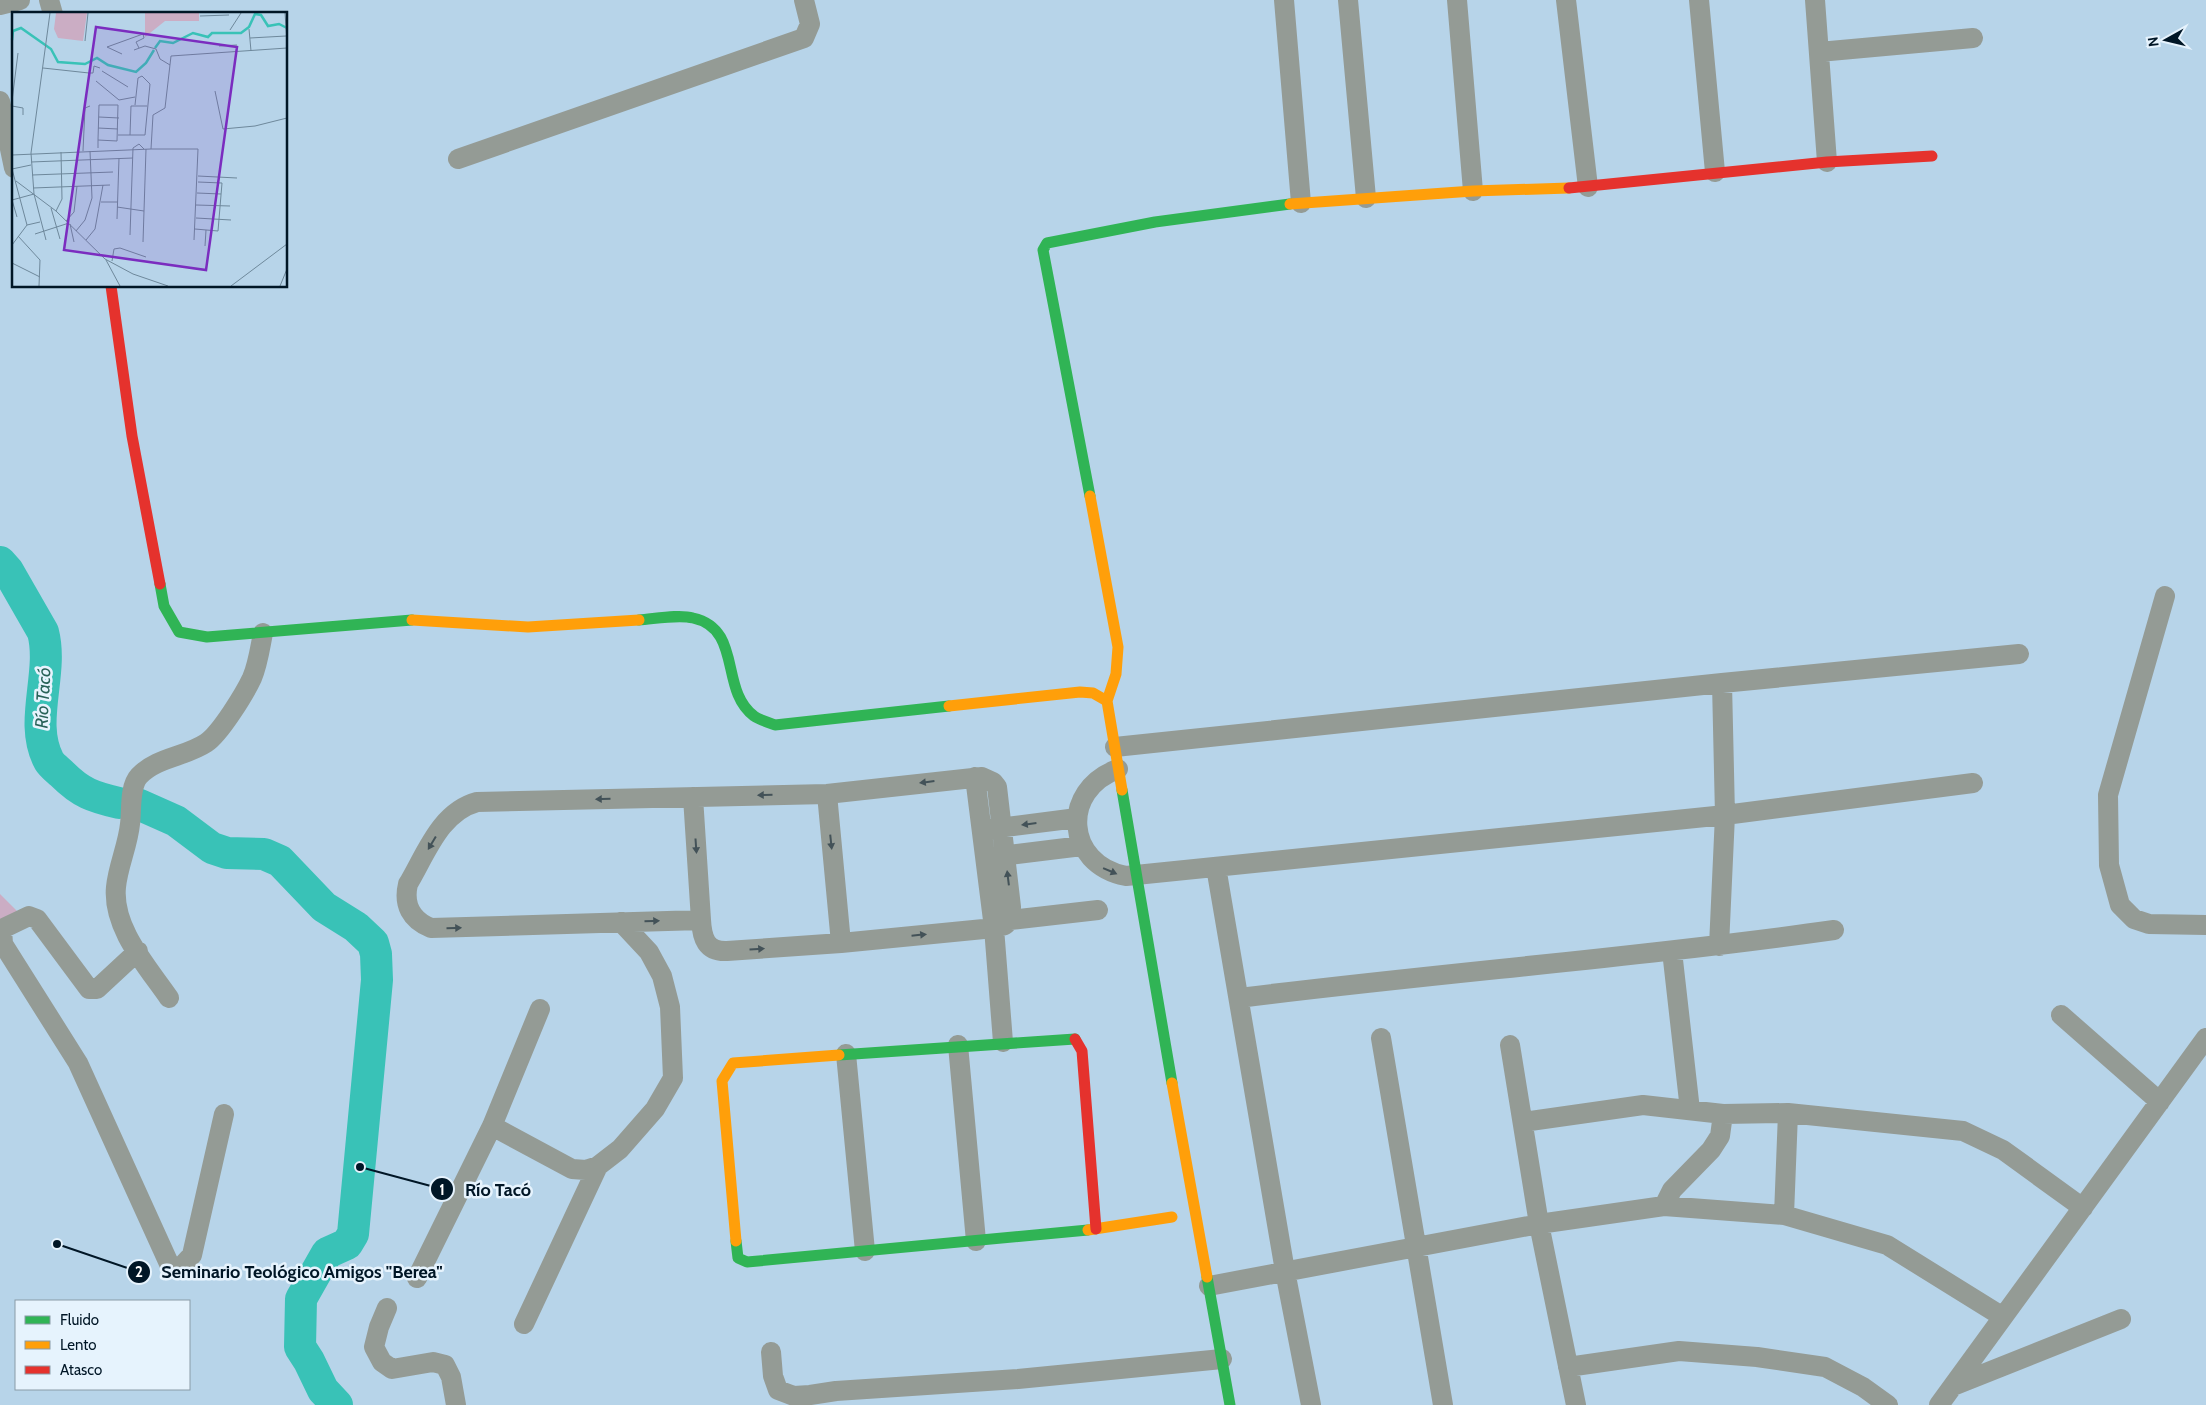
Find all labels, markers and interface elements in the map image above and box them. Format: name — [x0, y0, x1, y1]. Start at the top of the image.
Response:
inset map — [12, 12, 288, 288]
north arrow — [2141, 15, 2191, 65]
text: N — [2144, 36, 2163, 48]
water label: Río Tacó — [30, 667, 56, 729]
one-way arrow — [919, 778, 935, 786]
one-way arrow — [757, 791, 773, 799]
one-way arrow — [594, 795, 610, 803]
one-way arrow — [1021, 820, 1037, 828]
one-way arrow — [827, 835, 835, 851]
one-way arrow — [428, 837, 437, 850]
one-way arrow — [692, 838, 700, 854]
one-way arrow — [1103, 868, 1117, 876]
one-way arrow — [1004, 870, 1012, 886]
one-way arrow — [644, 917, 660, 925]
one-way arrow — [447, 923, 463, 931]
one-way arrow — [911, 931, 927, 939]
one-way arrow — [750, 945, 766, 953]
callout: Río Tacó — [430, 1173, 541, 1206]
text: Río Tacó — [465, 1179, 531, 1201]
text: 1 — [439, 1181, 445, 1199]
callout: Seminario Teológico Amigos "Berea" — [127, 1256, 453, 1289]
text: Seminario Teológico Amigos "Berea" — [161, 1261, 443, 1283]
text: 2 — [135, 1263, 143, 1281]
legend — [15, 1300, 190, 1390]
text: Fluido — [60, 1311, 99, 1329]
text: Lento — [60, 1336, 97, 1354]
text: Atasco — [60, 1361, 102, 1379]

